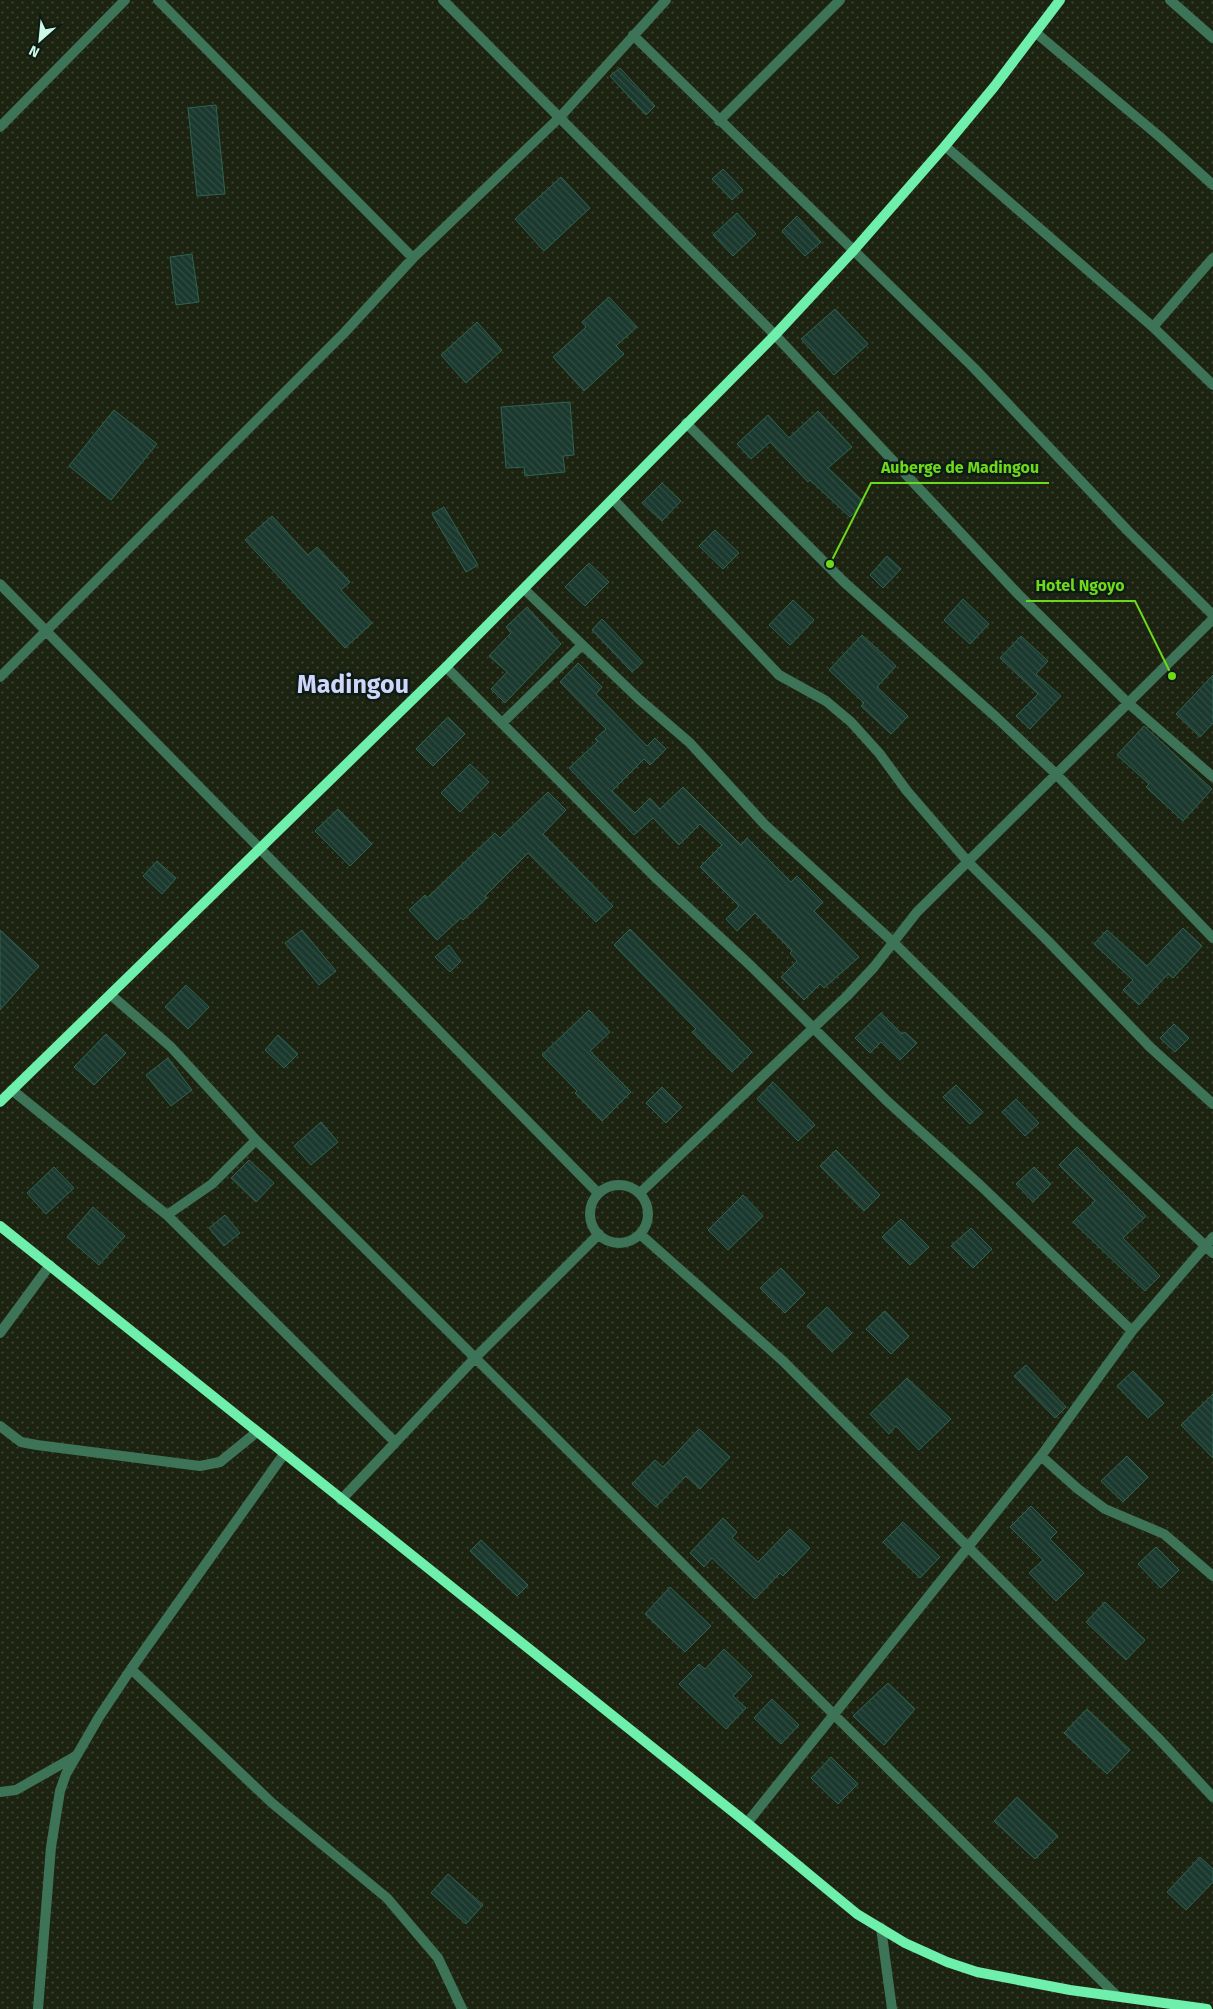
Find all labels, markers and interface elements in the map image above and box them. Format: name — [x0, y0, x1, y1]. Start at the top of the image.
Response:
north arrow — [15, 15, 65, 65]
text: N — [26, 41, 42, 61]
callout: Auberge de Madingou — [871, 452, 1049, 483]
text: Auberge de Madingou — [880, 458, 1039, 477]
callout: Hotel Ngoyo — [1026, 570, 1135, 601]
text: Hotel Ngoyo — [1035, 576, 1125, 595]
district label: Madingou — [297, 670, 409, 700]

